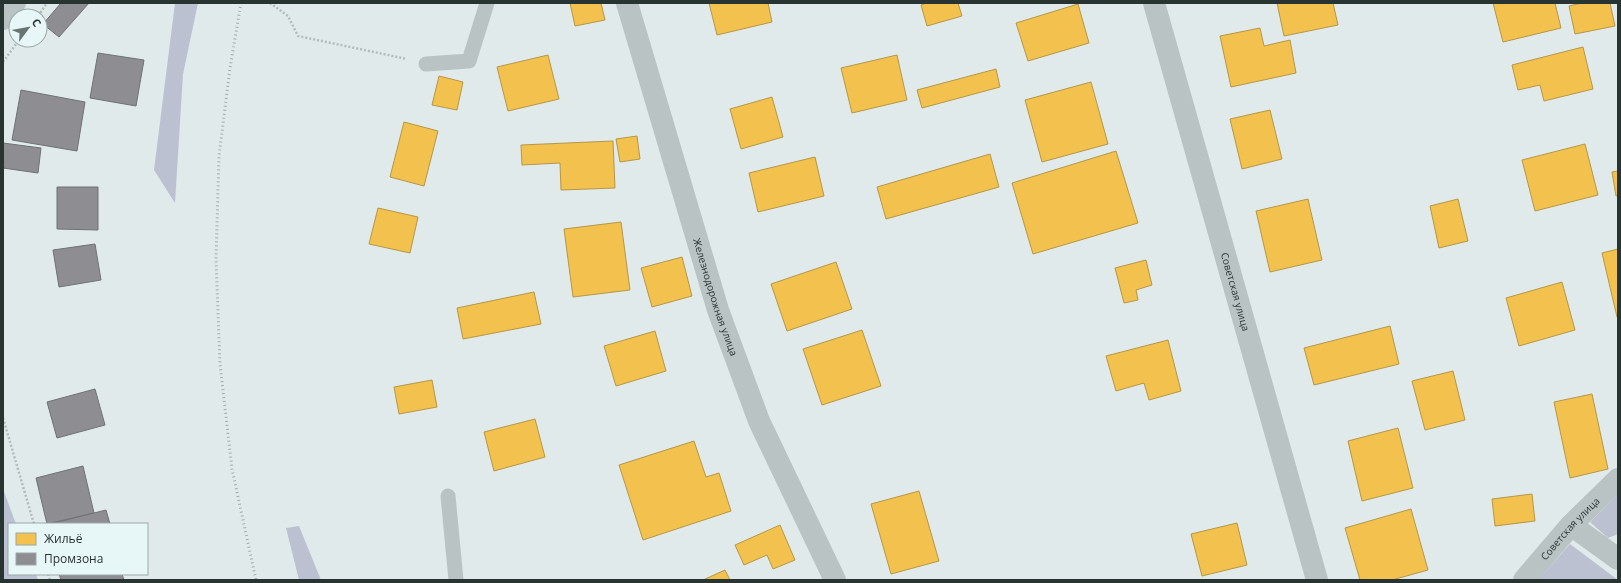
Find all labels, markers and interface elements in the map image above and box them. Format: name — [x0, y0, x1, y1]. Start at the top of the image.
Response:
north arrow — [8, 8, 48, 48]
text: С — [29, 15, 45, 29]
street label: Железнодорожная улица — [690, 236, 741, 358]
street label: Советская улица — [1218, 251, 1253, 333]
street label: Советская улица — [1537, 494, 1602, 563]
legend — [8, 523, 148, 575]
text: Жильё — [44, 530, 83, 547]
text: Промзона — [44, 550, 103, 567]

